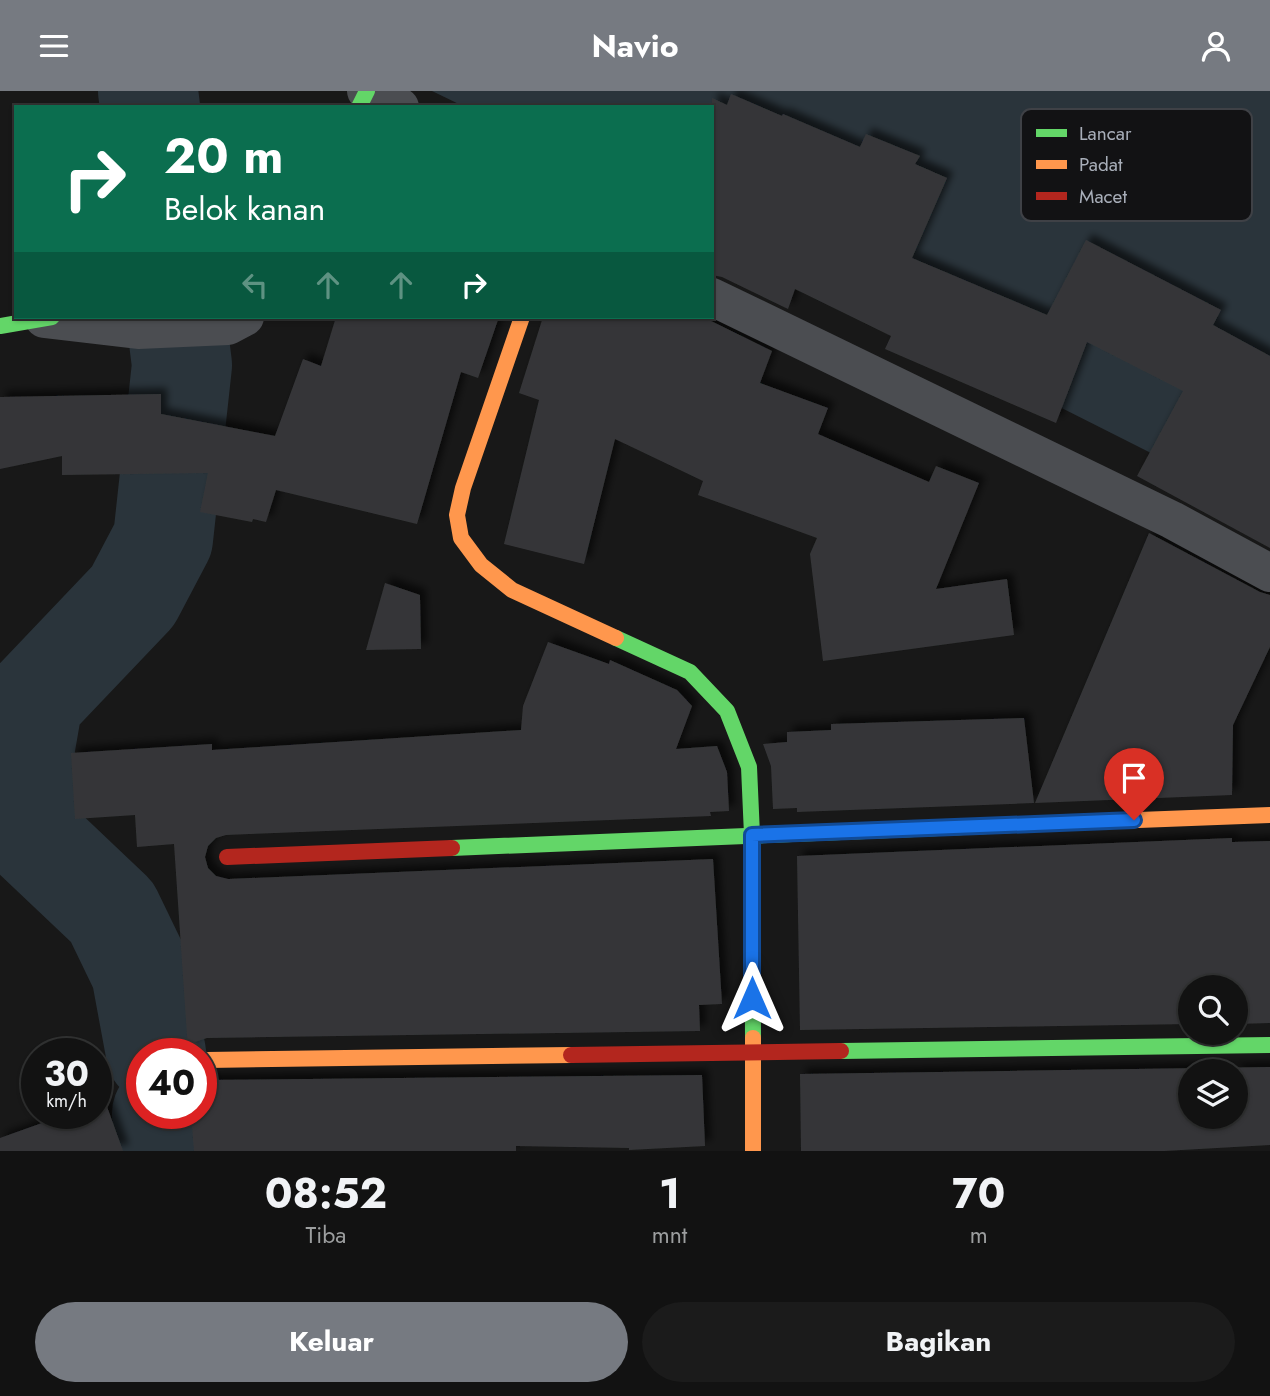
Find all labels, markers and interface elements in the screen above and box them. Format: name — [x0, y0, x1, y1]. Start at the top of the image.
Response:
text: Navio — [591, 23, 679, 69]
icon: menu — [35, 27, 73, 65]
icon: person — [1197, 27, 1235, 65]
legend — [1021, 109, 1252, 221]
text: Lancar — [1079, 120, 1132, 147]
text: 20 m — [164, 121, 283, 191]
icon: right — [49, 133, 140, 224]
text: Padat — [1079, 151, 1123, 178]
text: Macet — [1079, 183, 1127, 210]
text: Belok kanan — [164, 186, 325, 232]
icon: left — [236, 266, 274, 304]
icon: ahead — [309, 266, 347, 304]
icon: ahead — [382, 266, 420, 304]
icon: right — [455, 266, 493, 304]
pin — [1104, 748, 1164, 820]
icon: arrive — [1115, 759, 1153, 797]
position arrow — [715, 961, 789, 1035]
map controls — [1178, 975, 1248, 1129]
button: search — [1178, 975, 1248, 1045]
speed limit sign: 40 — [126, 1038, 217, 1129]
text: 30 — [44, 1049, 89, 1099]
button: layers — [1178, 1059, 1248, 1129]
text: km/h — [46, 1088, 87, 1114]
text: 08:52 — [265, 1163, 387, 1224]
text: 1 — [659, 1163, 680, 1224]
text: 70 — [952, 1163, 1005, 1224]
text: Tiba — [305, 1218, 346, 1252]
text: mnt — [652, 1218, 687, 1252]
text: m — [970, 1218, 988, 1252]
button: Keluar — [35, 1302, 628, 1382]
button: Bagikan — [642, 1302, 1235, 1382]

